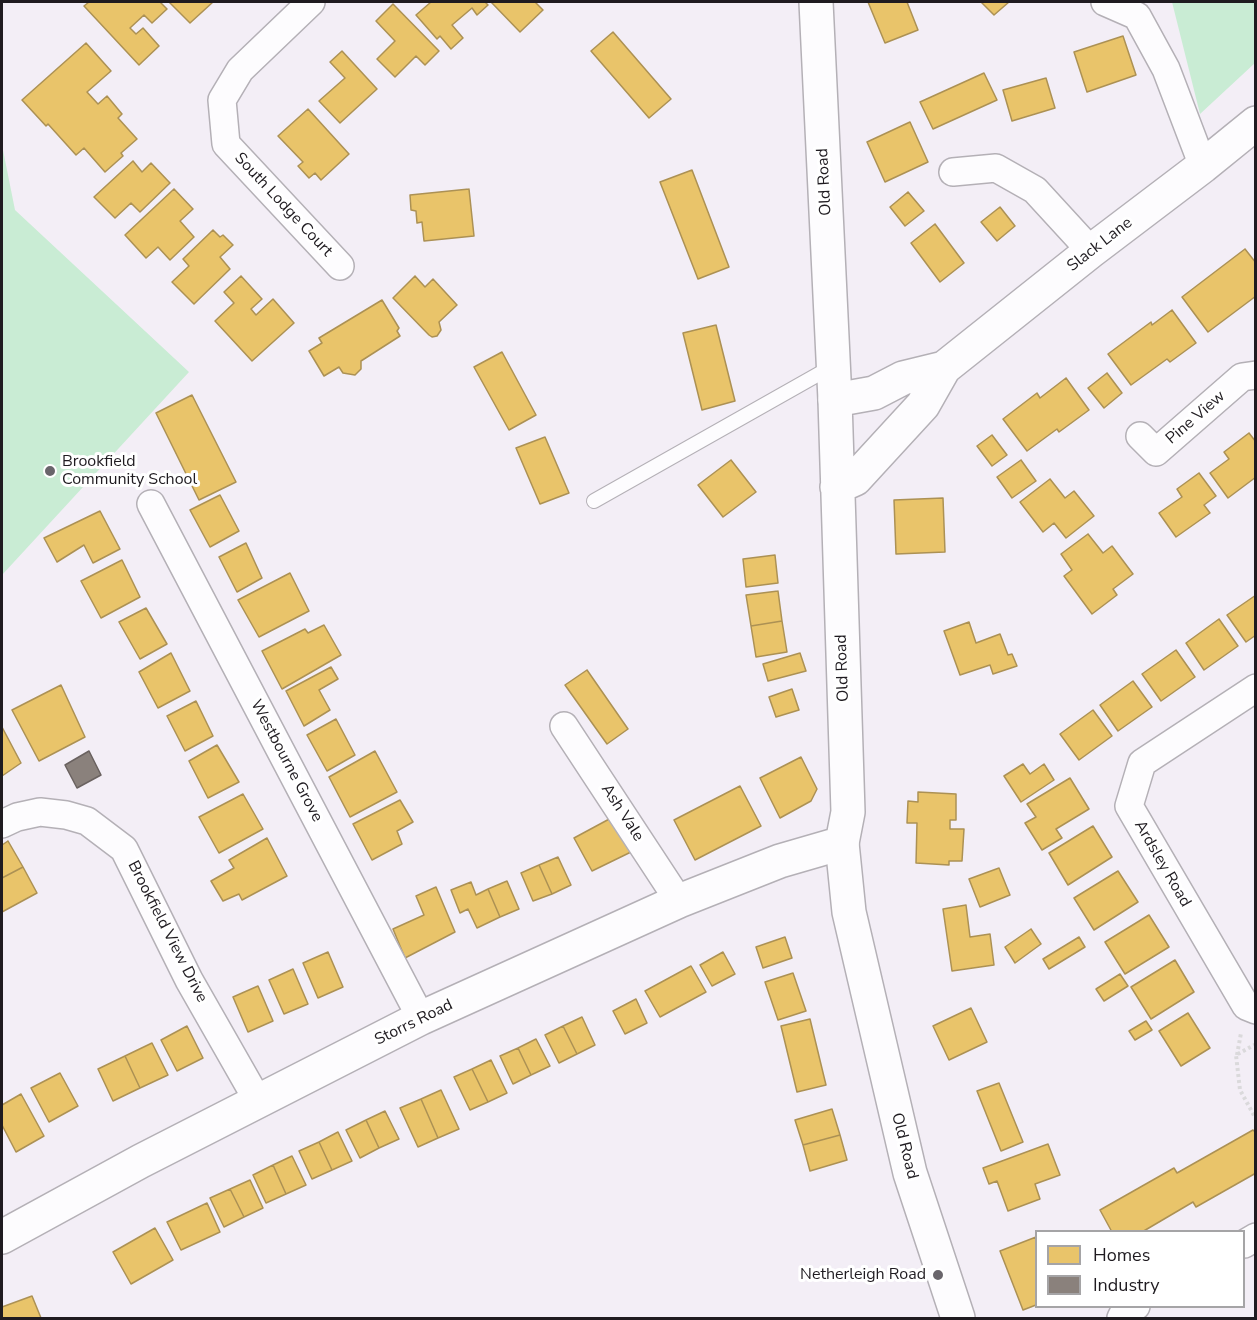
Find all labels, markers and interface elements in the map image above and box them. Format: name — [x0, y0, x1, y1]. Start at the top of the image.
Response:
street label: Old Road — [814, 148, 836, 216]
street label: South Lodge Court — [230, 149, 336, 261]
street label: Slack Lane — [1064, 214, 1136, 276]
street label: Pine View — [1162, 387, 1230, 449]
place label: Brookfield Community School — [62, 452, 197, 490]
marker: Brookfield Community School — [43, 464, 57, 478]
street label: Old Road — [832, 634, 854, 702]
street label: Westbourne Grove — [246, 697, 326, 825]
street label: Ash Vale — [596, 781, 648, 845]
street label: Ardsley Road — [1129, 817, 1195, 911]
street label: Brookfield View Drive — [123, 858, 211, 1006]
street label: Storrs Road — [372, 996, 456, 1050]
street label: Old Road — [887, 1111, 921, 1181]
legend — [1035, 1230, 1245, 1308]
text: Homes — [1093, 1243, 1150, 1267]
place label: Netherleigh Road — [800, 1265, 926, 1285]
marker: Netherleigh Road — [931, 1268, 945, 1282]
text: Industry — [1093, 1273, 1160, 1297]

